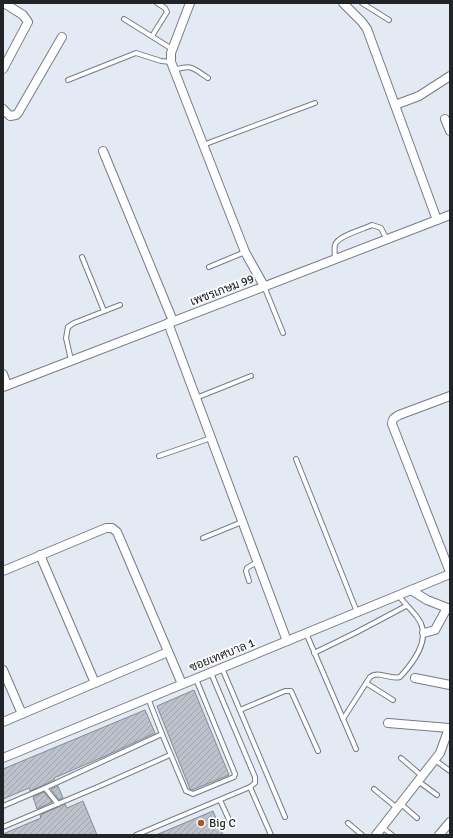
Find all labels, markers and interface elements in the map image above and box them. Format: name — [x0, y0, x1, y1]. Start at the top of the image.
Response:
street label: เพชรเกษม 99 — [188, 271, 256, 310]
street label: ซอยเทศบาล 1 — [187, 635, 257, 675]
place label: Big C — [209, 816, 236, 831]
marker: Big C — [196, 818, 206, 828]

